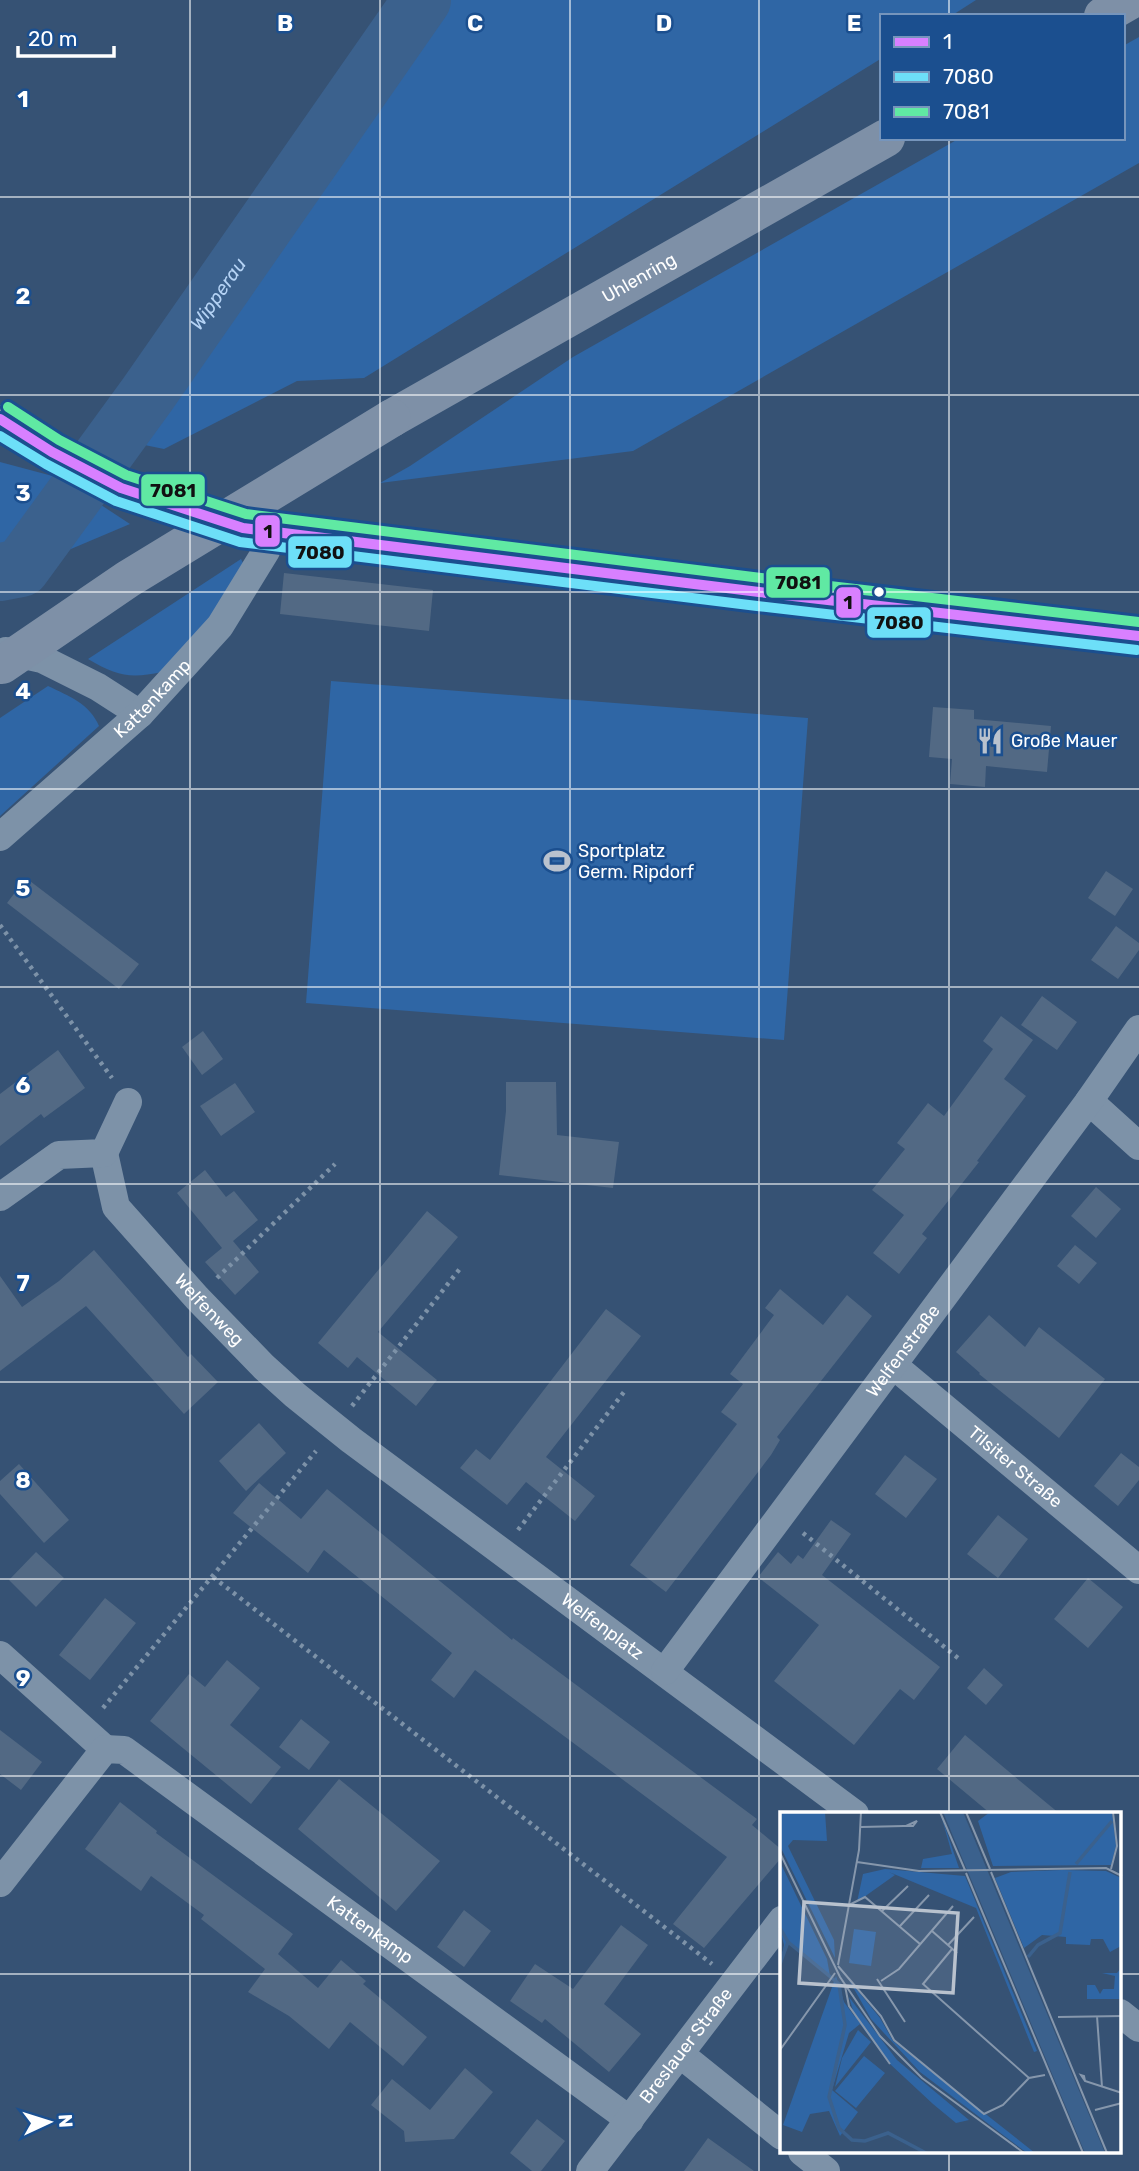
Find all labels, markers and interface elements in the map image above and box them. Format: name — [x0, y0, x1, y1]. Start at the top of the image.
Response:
text: B — [277, 9, 293, 37]
text: C — [467, 9, 483, 37]
text: D — [656, 9, 672, 37]
text: E — [847, 9, 861, 37]
scale bar — [18, 14, 114, 58]
legend — [880, 14, 1125, 140]
text: 20 m — [28, 26, 77, 51]
text: 1 — [943, 29, 952, 54]
text: 7080 — [943, 64, 994, 89]
text: 1 — [17, 85, 29, 113]
text: 7081 — [943, 99, 989, 124]
street label: Uhlenring — [598, 248, 680, 308]
water label: Wipperau — [185, 253, 251, 334]
text: 2 — [16, 282, 30, 310]
line badge: 7081 — [140, 473, 206, 507]
text: 3 — [15, 479, 31, 507]
text: 7081 — [150, 479, 196, 502]
line badge: 1 — [254, 514, 281, 548]
text: 1 — [263, 520, 273, 543]
line badge: 7080 — [287, 535, 353, 569]
text: 7080 — [295, 541, 345, 564]
line badge: 7081 — [765, 566, 831, 599]
text: 7081 — [775, 571, 821, 594]
unlabelled marker — [872, 585, 886, 599]
line badge: 1 — [835, 586, 862, 619]
text: 1 — [843, 591, 853, 614]
line badge: 7080 — [866, 606, 932, 639]
text: 7080 — [874, 611, 924, 634]
street label: Kattenkamp — [109, 655, 195, 743]
text: 4 — [15, 677, 31, 705]
restaurant icon: Große Mauer — [975, 726, 1005, 756]
place label: Große Mauer — [1011, 730, 1117, 752]
place label: Sportplatz Germ. Ripdorf — [578, 840, 694, 883]
sports icon: Sportplatz Germ. Ripdorf — [542, 846, 572, 876]
text: 5 — [16, 874, 31, 902]
text: 6 — [16, 1071, 31, 1099]
text: 7 — [16, 1269, 30, 1297]
street label: Welfenweg — [170, 1269, 248, 1350]
street label: Welfenstraße — [862, 1300, 945, 1401]
street label: Tilsiter Straße — [963, 1421, 1067, 1512]
text: 8 — [15, 1466, 31, 1494]
street label: Welfenplatz — [557, 1589, 648, 1664]
text: 9 — [16, 1664, 30, 1692]
inset map — [780, 1812, 1122, 2154]
street label: Kattenkamp — [323, 1891, 417, 1969]
street label: Breslauer Straße — [635, 1983, 737, 2108]
north arrow — [14, 2087, 84, 2157]
text: N — [54, 2113, 77, 2128]

